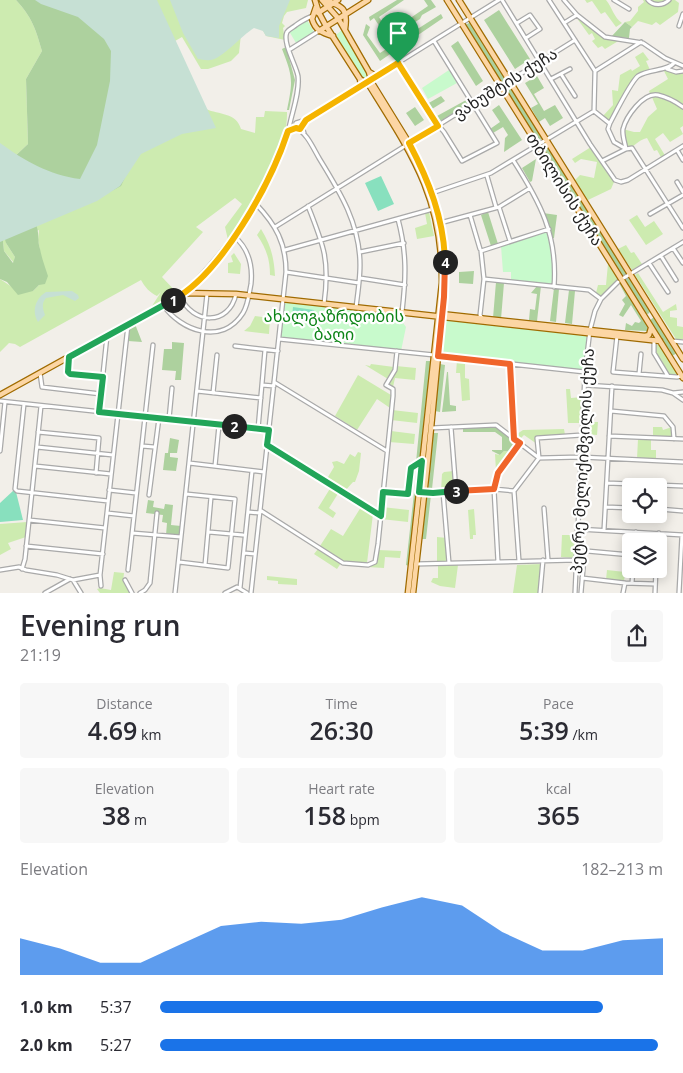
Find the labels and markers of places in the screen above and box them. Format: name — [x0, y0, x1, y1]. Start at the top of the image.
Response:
pin — [377, 12, 419, 63]
pin: 4 — [432, 250, 458, 274]
pin: 1 — [160, 288, 186, 312]
pin: 2 — [222, 414, 246, 438]
pin: 3 — [444, 478, 468, 504]

